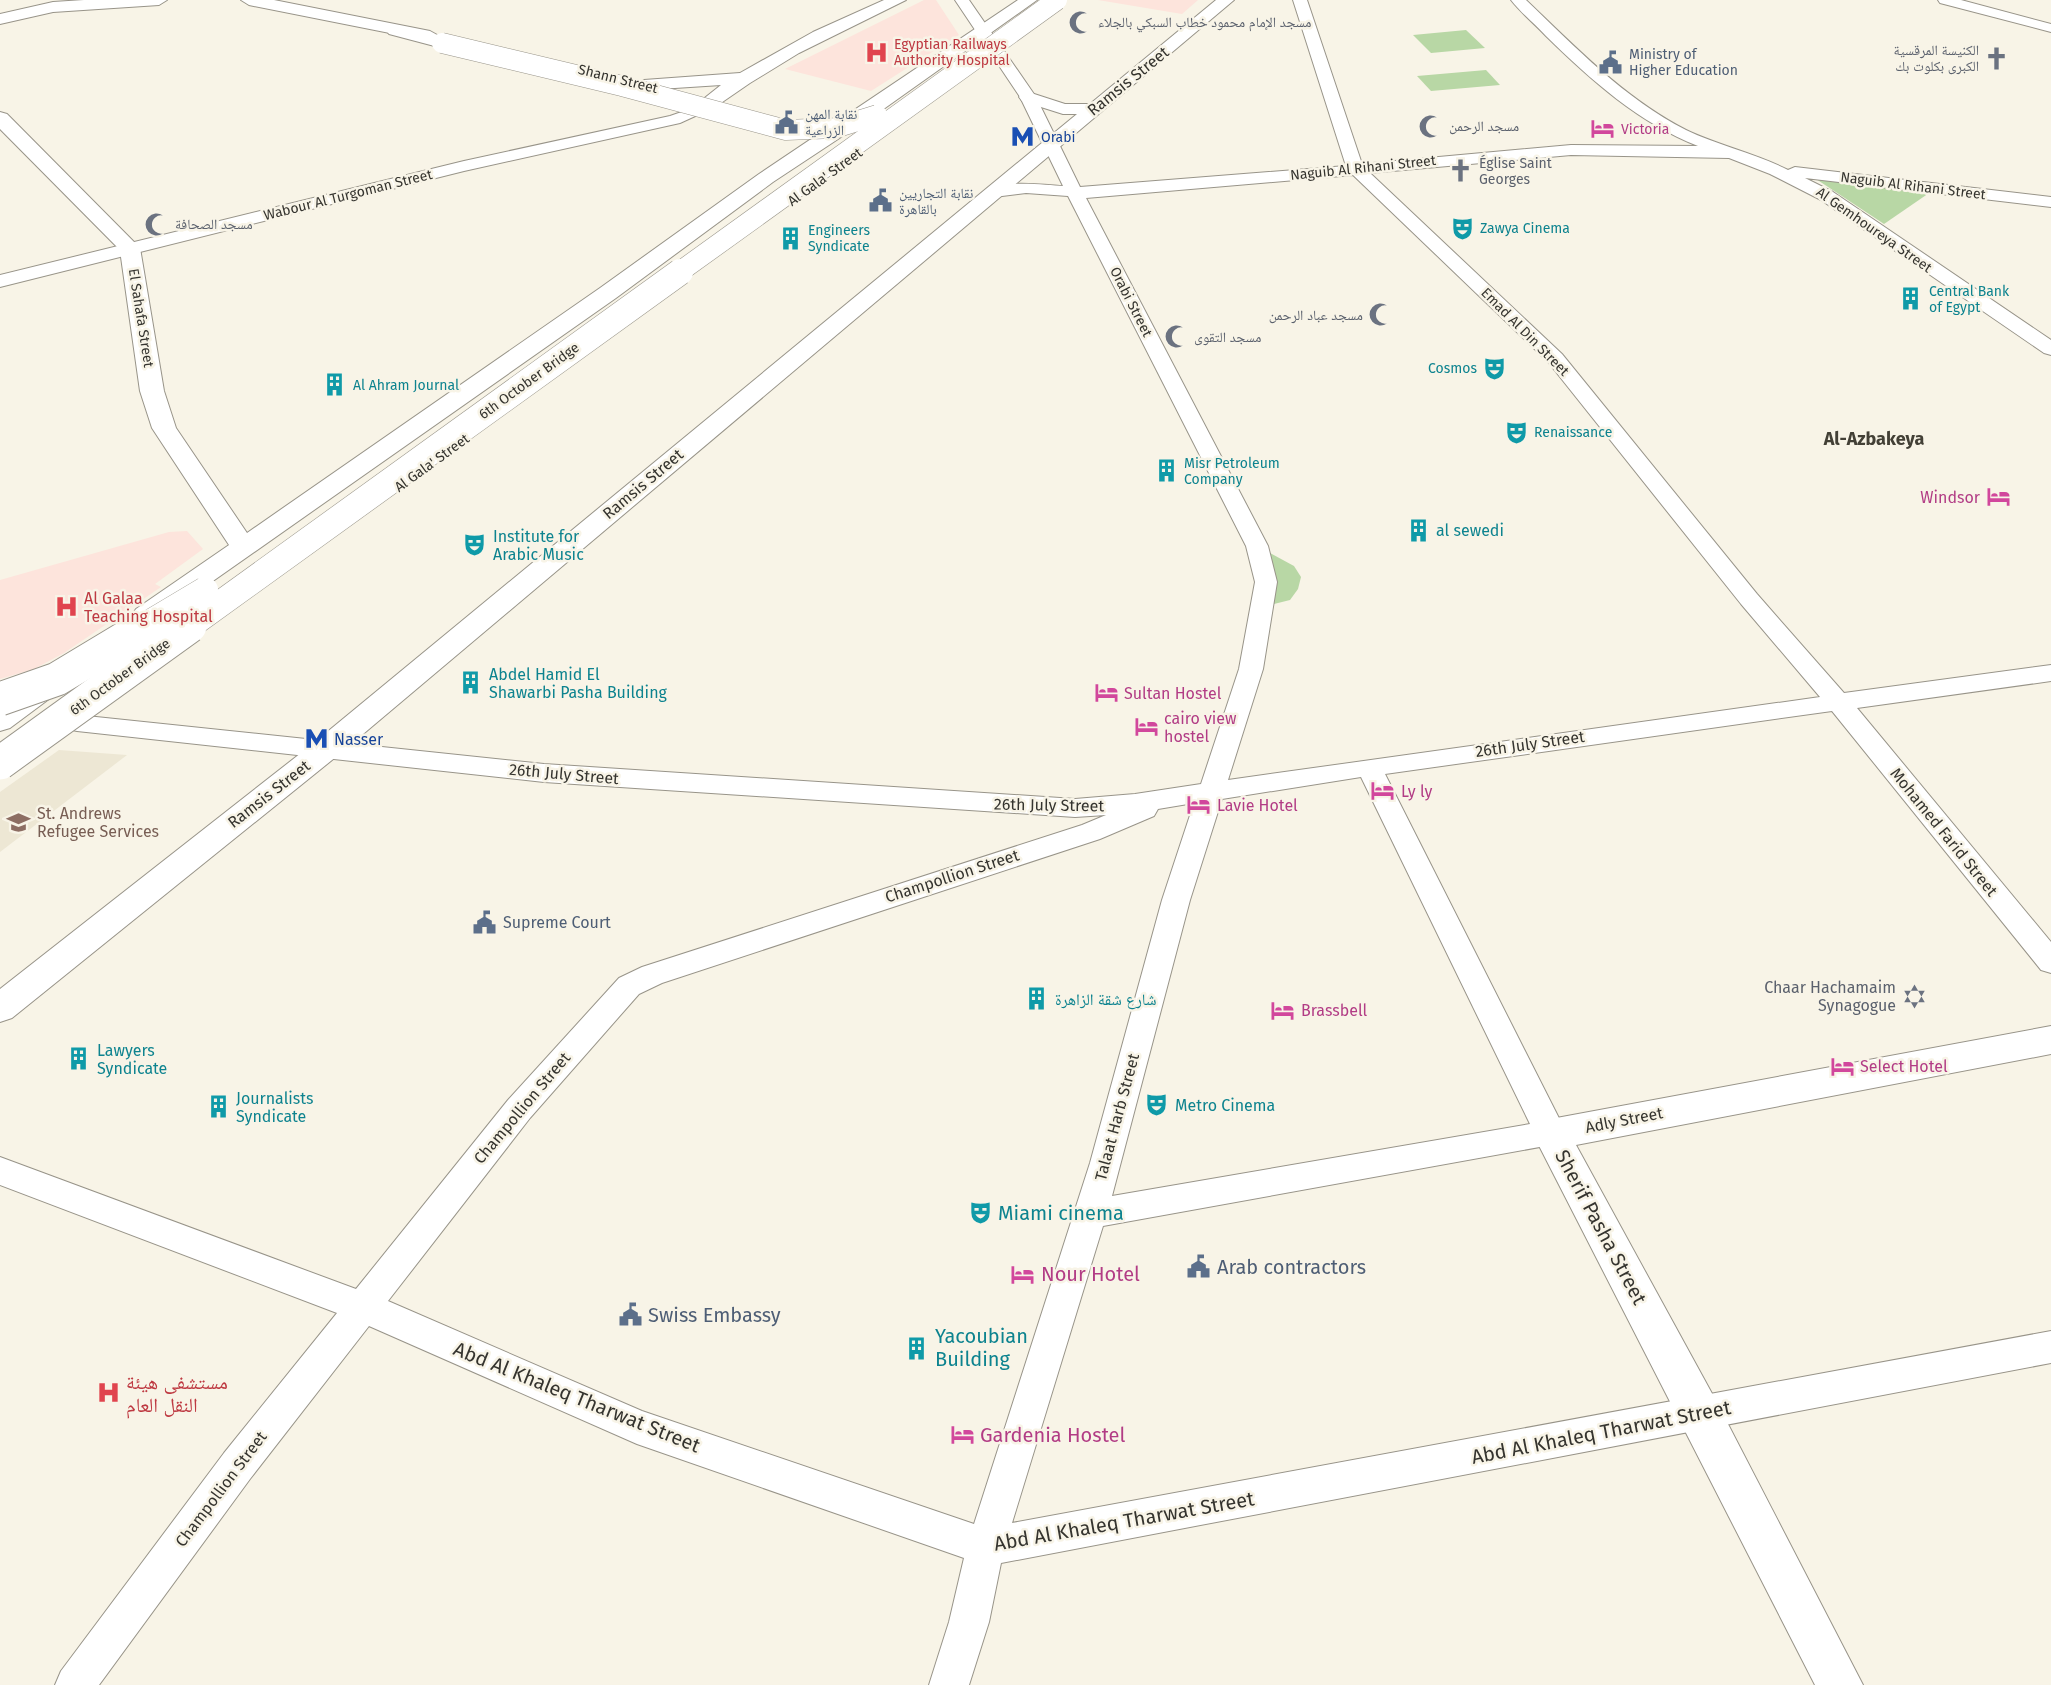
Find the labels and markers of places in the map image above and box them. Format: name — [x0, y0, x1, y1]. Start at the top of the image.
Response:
mosque icon: مسجد الإمام محمود خطاب السبكي بالجلاء — [1067, 9, 1093, 35]
place label: مسجد الإمام محمود خطاب السبكي بالجلاء — [1098, 14, 1312, 33]
place label: Egyptian Railways Authority Hospital — [894, 36, 1010, 69]
hospital icon: Egyptian Railways Authority Hospital — [863, 39, 889, 65]
place label: الكنيسة المرقسية الكبرى بكلوت بك — [1894, 42, 1979, 75]
church icon: الكنيسة المرقسية الكبرى بكلوت بك — [1984, 45, 2010, 71]
place label: Ministry of Higher Education — [1629, 46, 1738, 79]
public building icon: Ministry of Higher Education — [1598, 49, 1624, 75]
place label: نقابة المهن الزراعية — [805, 106, 857, 139]
public building icon: نقابة المهن الزراعية — [774, 109, 800, 135]
mosque icon: مسجد الرحمن — [1418, 113, 1444, 139]
hotel icon: Victoria — [1590, 116, 1616, 142]
place label: مسجد الرحمن — [1449, 118, 1519, 135]
place label: Victoria — [1621, 121, 1669, 138]
metro station icon: Orabi — [1010, 124, 1036, 150]
place label: Orabi — [1041, 129, 1075, 146]
place label: Église Saint Georges — [1479, 154, 1553, 188]
church icon: Église Saint Georges — [1448, 158, 1474, 184]
place label: نقابة التجاريين بالقاهرة — [899, 185, 973, 218]
public building icon: نقابة التجاريين بالقاهرة — [868, 188, 894, 214]
mosque icon: مسجد الصحافة — [144, 211, 170, 237]
theatre icon: Zawya Cinema — [1449, 215, 1475, 241]
place label: مسجد الصحافة — [175, 216, 253, 233]
place label: Zawya Cinema — [1480, 220, 1570, 237]
place label: Engineers Syndicate — [808, 222, 870, 255]
building icon: Engineers Syndicate — [777, 225, 803, 251]
place label: Central Bank of Egypt — [1929, 283, 2010, 316]
building icon: Central Bank of Egypt — [1898, 286, 1924, 312]
mosque icon: مسجد عباد الرحمن — [1368, 302, 1394, 328]
place label: مسجد عباد الرحمن — [1269, 307, 1363, 324]
mosque icon: مسجد التقوى — [1163, 324, 1189, 350]
place label: مسجد التقوى — [1194, 329, 1261, 346]
theatre icon: Cosmos — [1482, 355, 1508, 381]
place label: Cosmos — [1428, 360, 1477, 377]
building icon: Al Ahram Journal — [322, 372, 348, 398]
place label: Al Ahram Journal — [353, 377, 459, 394]
theatre icon: Renaissance — [1503, 419, 1529, 445]
place label: Renaissance — [1534, 424, 1612, 441]
place label: Misr Petroleum Company — [1184, 455, 1280, 488]
building icon: Misr Petroleum Company — [1153, 458, 1179, 484]
hotel icon: Windsor — [1985, 484, 2011, 510]
place label: Windsor — [1920, 488, 1981, 507]
building icon: al sewedi — [1405, 517, 1431, 543]
place label: al sewedi — [1436, 521, 1504, 540]
place label: Institute for Arabic Music — [493, 527, 584, 564]
theatre icon: Institute for Arabic Music — [462, 532, 488, 558]
place label: Al Galaa Teaching Hospital — [84, 589, 213, 626]
hospital icon: Al Galaa Teaching Hospital — [53, 594, 79, 620]
place label: Abdel Hamid El Shawarbi Pasha Building — [489, 665, 668, 702]
building icon: Abdel Hamid El Shawarbi Pasha Building — [458, 670, 484, 696]
hotel icon: Sultan Hostel — [1093, 680, 1119, 706]
place label: Sultan Hostel — [1124, 684, 1222, 703]
place label: cairo view hostel — [1164, 709, 1237, 746]
hotel icon: cairo view hostel — [1133, 714, 1159, 740]
metro station icon: Nasser — [303, 726, 329, 752]
place label: Nasser — [334, 730, 384, 749]
hotel icon: Ly ly — [1370, 778, 1396, 804]
place label: Ly ly — [1401, 782, 1433, 801]
hotel icon: Lavie Hotel — [1186, 792, 1212, 818]
place label: Lavie Hotel — [1217, 796, 1298, 815]
place label: St. Andrews Refugee Services — [37, 804, 159, 841]
school or university icon: St. Andrews Refugee Services — [6, 809, 32, 835]
public building icon: Supreme Court — [472, 909, 498, 935]
place label: Supreme Court — [503, 913, 611, 932]
place label: Chaar Hachamaim Synagogue — [1764, 978, 1896, 1015]
synagogue icon: Chaar Hachamaim Synagogue — [1901, 983, 1927, 1009]
building icon: شارع شقة الزاهرة — [1024, 986, 1050, 1012]
place label: شارع شقة الزاهرة — [1055, 990, 1156, 1010]
hotel icon: Brassbell — [1270, 997, 1296, 1023]
place label: Brassbell — [1301, 1001, 1368, 1020]
place label: Lawyers Syndicate — [97, 1041, 167, 1078]
building icon: Lawyers Syndicate — [66, 1046, 92, 1072]
hotel icon: Select Hotel — [1829, 1053, 1855, 1079]
place label: Select Hotel — [1860, 1057, 1948, 1076]
place label: Journalists Syndicate — [236, 1089, 314, 1126]
theatre icon: Metro Cinema — [1144, 1092, 1170, 1118]
building icon: Journalists Syndicate — [205, 1094, 231, 1120]
place label: Metro Cinema — [1175, 1096, 1275, 1115]
theatre icon: Miami cinema — [967, 1200, 993, 1226]
place label: Miami cinema — [998, 1201, 1124, 1225]
public building icon: Arab contractors — [1186, 1254, 1212, 1280]
place label: Arab contractors — [1217, 1255, 1366, 1279]
hotel icon: Nour Hotel — [1010, 1261, 1036, 1287]
place label: Nour Hotel — [1041, 1262, 1140, 1286]
public building icon: Swiss Embassy — [617, 1302, 643, 1328]
place label: Swiss Embassy — [648, 1303, 781, 1327]
place label: Yacoubian Building — [935, 1324, 1028, 1371]
building icon: Yacoubian Building — [904, 1335, 930, 1361]
place label: مستشفى هيئة النقل العام — [126, 1370, 228, 1419]
hospital icon: مستشفى هيئة النقل العام — [95, 1380, 121, 1406]
hotel icon: Gardenia Hostel — [949, 1422, 975, 1448]
place label: Gardenia Hostel — [980, 1423, 1125, 1447]

